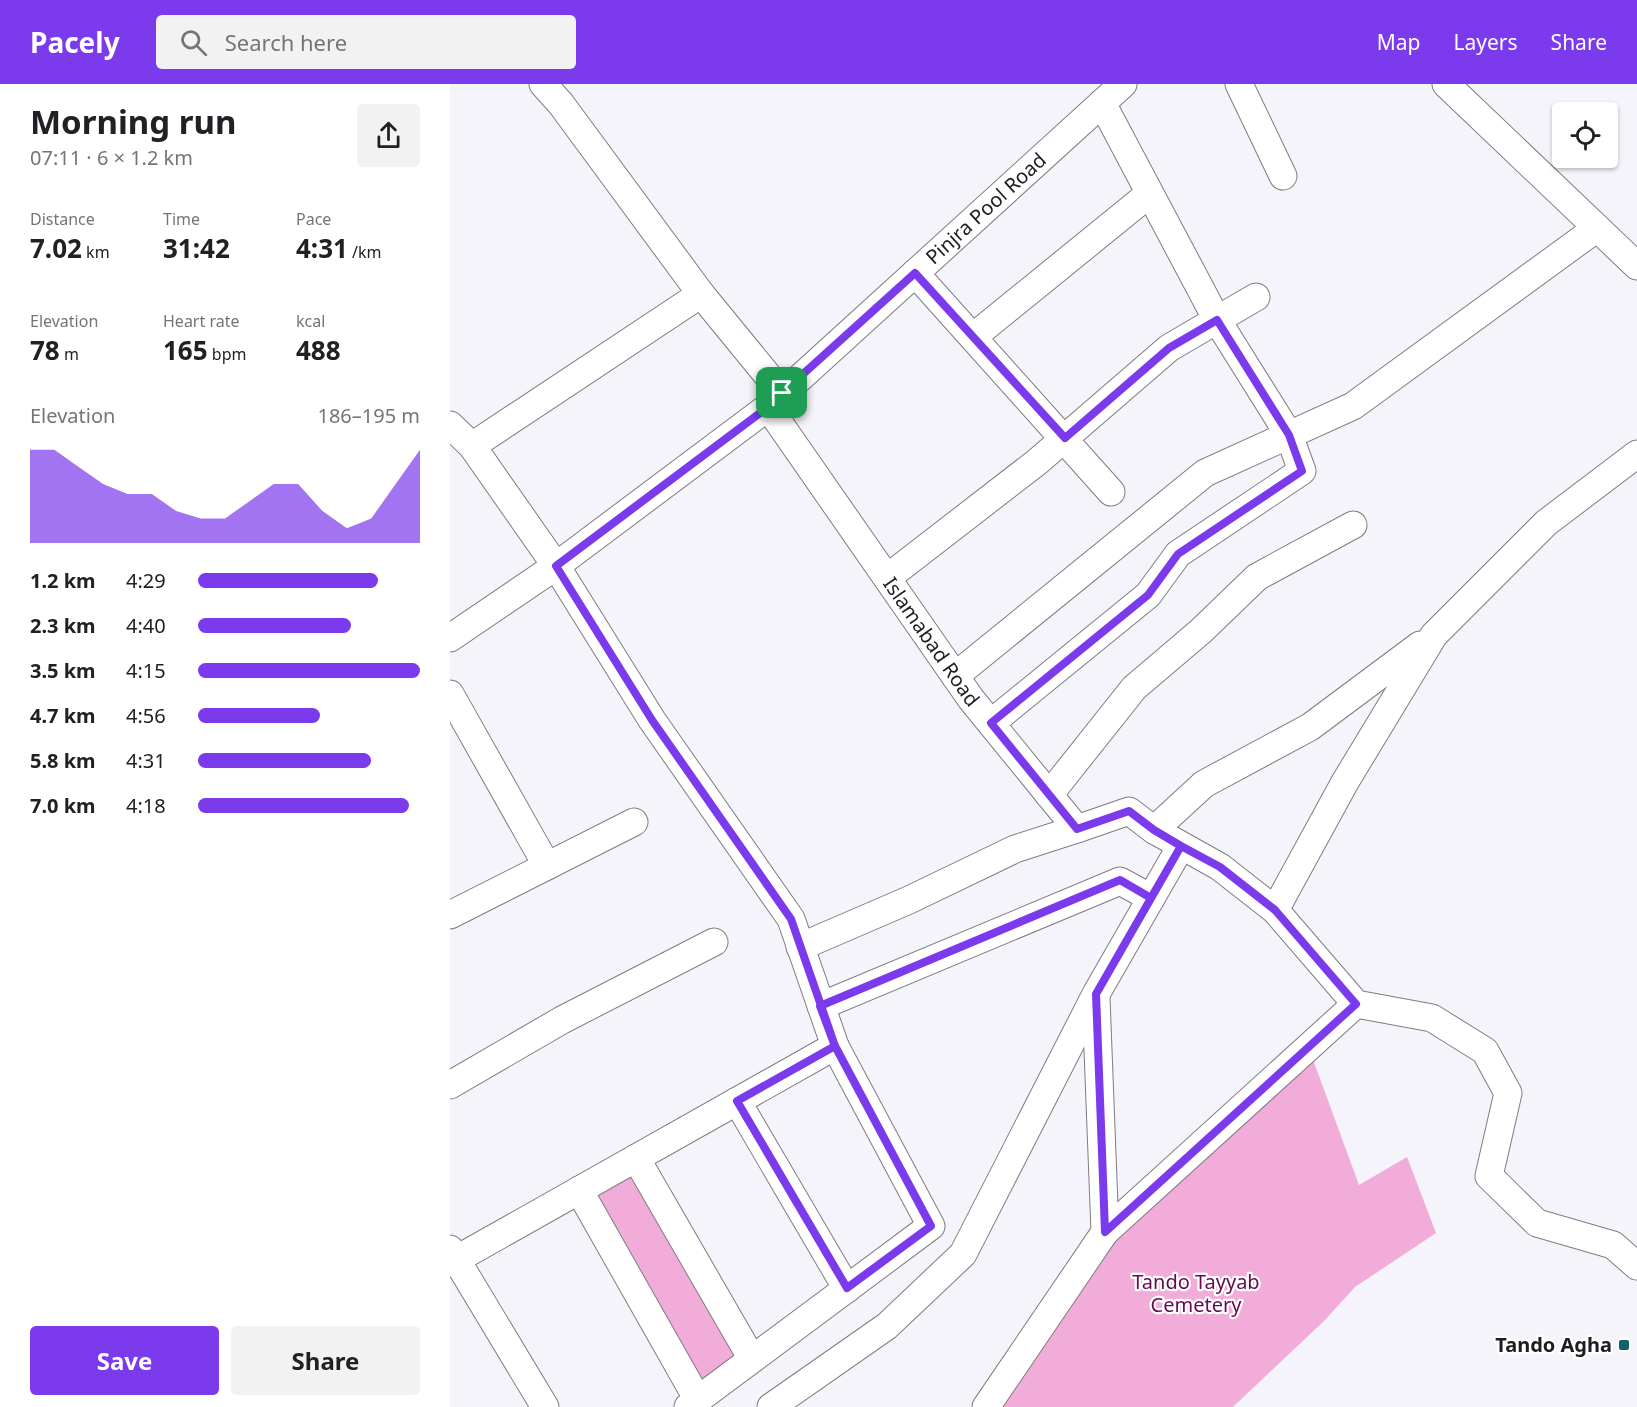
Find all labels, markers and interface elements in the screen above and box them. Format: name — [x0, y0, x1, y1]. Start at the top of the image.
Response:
search box — [156, 15, 576, 69]
text: Pacely — [30, 23, 120, 61]
icon: search — [177, 26, 210, 59]
text: Search here — [225, 27, 347, 57]
text: Map — [1377, 28, 1421, 56]
text: Layers — [1454, 28, 1518, 56]
text: Share — [1551, 28, 1607, 56]
text: Morning run — [30, 99, 236, 144]
map controls — [1552, 102, 1618, 168]
button: locate — [1552, 102, 1618, 168]
button: share — [357, 104, 420, 167]
text: 07:11 · 6 × 1.2 km — [30, 144, 193, 171]
street label: Pinjra Pool Road — [920, 146, 1052, 270]
text: Distance — [30, 208, 95, 230]
text: Time — [163, 208, 200, 230]
text: Pace — [296, 208, 331, 230]
text: 7.02 — [30, 230, 82, 266]
text: 31:42 — [163, 230, 230, 266]
text: 4:31 — [296, 230, 348, 266]
text: km — [82, 241, 110, 263]
text: /km — [348, 241, 382, 263]
text: Elevation — [30, 310, 98, 332]
text: Heart rate — [163, 310, 239, 332]
text: kcal — [296, 310, 325, 332]
text: 78 — [30, 332, 60, 368]
text: 165 — [163, 332, 208, 368]
text: 488 — [296, 332, 341, 368]
text: m — [60, 343, 79, 365]
text: bpm — [208, 343, 246, 365]
pin — [756, 367, 807, 418]
icon: arrive — [765, 376, 798, 409]
text: Elevation — [30, 402, 115, 429]
text: 186–195 m — [317, 402, 420, 429]
text: 1.2 km — [30, 567, 96, 594]
text: 4:29 — [126, 567, 166, 594]
street label: Islamabad Road — [877, 571, 986, 712]
text: 2.3 km — [30, 612, 96, 639]
text: 4:40 — [126, 612, 166, 639]
text: 3.5 km — [30, 657, 96, 684]
text: 4:15 — [126, 657, 166, 684]
text: 4.7 km — [30, 702, 96, 729]
text: 4:56 — [126, 702, 166, 729]
text: 5.8 km — [30, 747, 96, 774]
text: 4:31 — [126, 747, 166, 774]
text: 7.0 km — [30, 792, 96, 819]
text: 4:18 — [126, 792, 166, 819]
park label: Tando Tayyab Cemetery — [1132, 1268, 1260, 1318]
button: Save — [30, 1326, 219, 1395]
button: Share — [231, 1326, 420, 1395]
place label: Tando Agha — [1495, 1331, 1612, 1358]
marker: Tando Agha — [1617, 1338, 1631, 1352]

